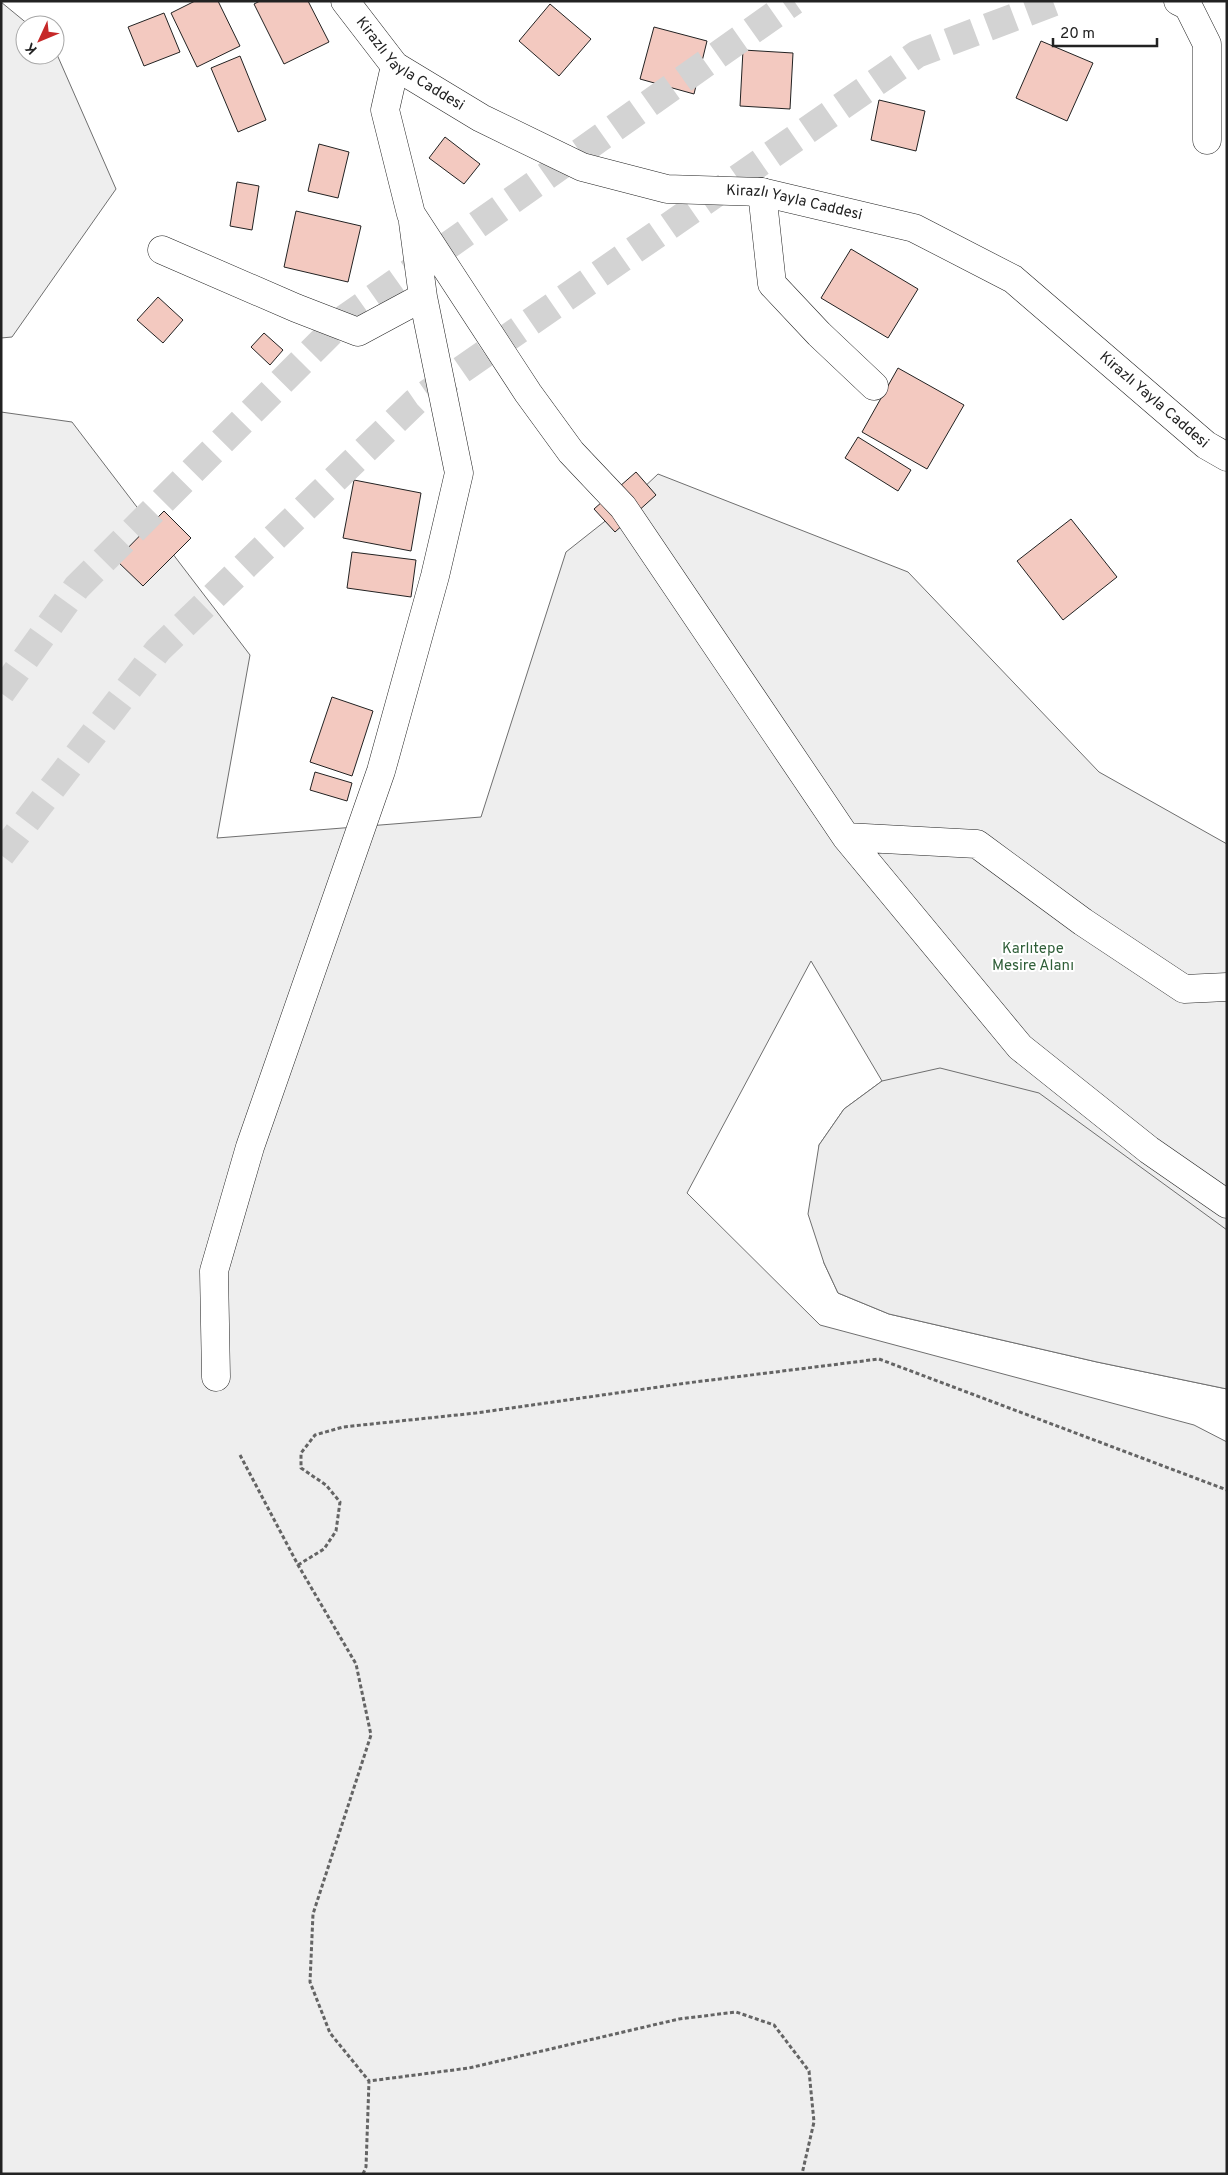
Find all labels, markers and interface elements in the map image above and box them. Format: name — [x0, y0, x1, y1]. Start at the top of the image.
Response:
street label: Kirazlı Yayla Caddesi — [351, 13, 468, 115]
north arrow — [15, 15, 65, 65]
scale bar — [1053, 15, 1157, 47]
text: 20 m — [1060, 25, 1095, 44]
text: K — [22, 38, 41, 57]
street label: Kirazlı Yayla Caddesi — [726, 181, 864, 225]
street label: Kirazlı Yayla Caddesi — [1095, 348, 1213, 453]
park label: Karlıtepe Mesire Alanı — [992, 940, 1074, 976]

